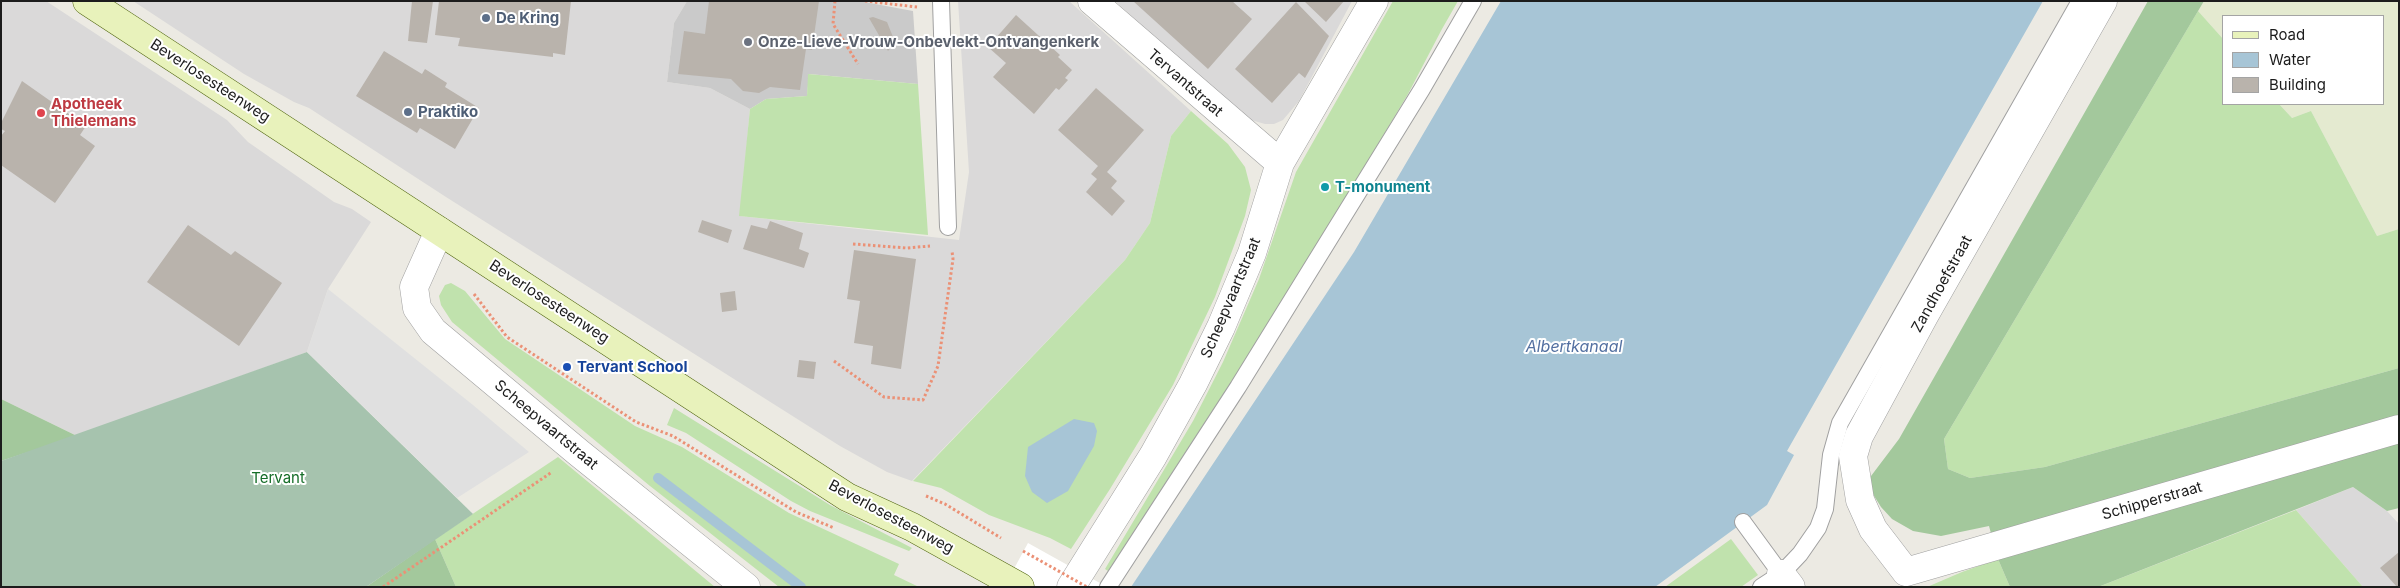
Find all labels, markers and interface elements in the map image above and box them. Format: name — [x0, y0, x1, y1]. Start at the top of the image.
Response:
place label: De Kring — [496, 9, 559, 27]
marker: De Kring — [480, 12, 492, 24]
legend — [2222, 15, 2385, 105]
text: Road — [2269, 25, 2305, 44]
place label: Onze-Lieve-Vrouw-Onbevlekt-Ontvangenkerk — [758, 33, 1099, 51]
street label: Beverlosesteenweg — [147, 36, 273, 126]
marker: Onze-Lieve-Vrouw-Onbevlekt-Ontvangenkerk — [742, 36, 754, 48]
street label: Tervantstraat — [1144, 45, 1226, 121]
text: Water — [2269, 50, 2311, 69]
text: Building — [2269, 75, 2326, 94]
place label: Apotheek Thielemans — [51, 95, 136, 130]
place label: Praktiko — [418, 103, 478, 121]
marker: Praktiko — [402, 106, 414, 118]
marker: Apotheek Thielemans — [35, 107, 47, 119]
place label: T-monument — [1335, 178, 1430, 196]
marker: T-monument — [1319, 181, 1331, 193]
street label: Zandhoefstraat — [1908, 232, 1976, 336]
street label: Scheepvaartstraat — [1197, 235, 1265, 361]
street label: Beverlosesteenweg — [486, 257, 612, 347]
water label: Albertkanaal — [1526, 337, 1622, 357]
place label: Tervant School — [577, 358, 688, 376]
marker: Tervant School — [561, 361, 573, 373]
street label: Scheepvaartstraat — [491, 376, 601, 474]
park label: Tervant — [251, 469, 305, 487]
street label: Beverlosesteenweg — [825, 476, 957, 558]
street label: Schipperstraat — [2100, 478, 2204, 524]

